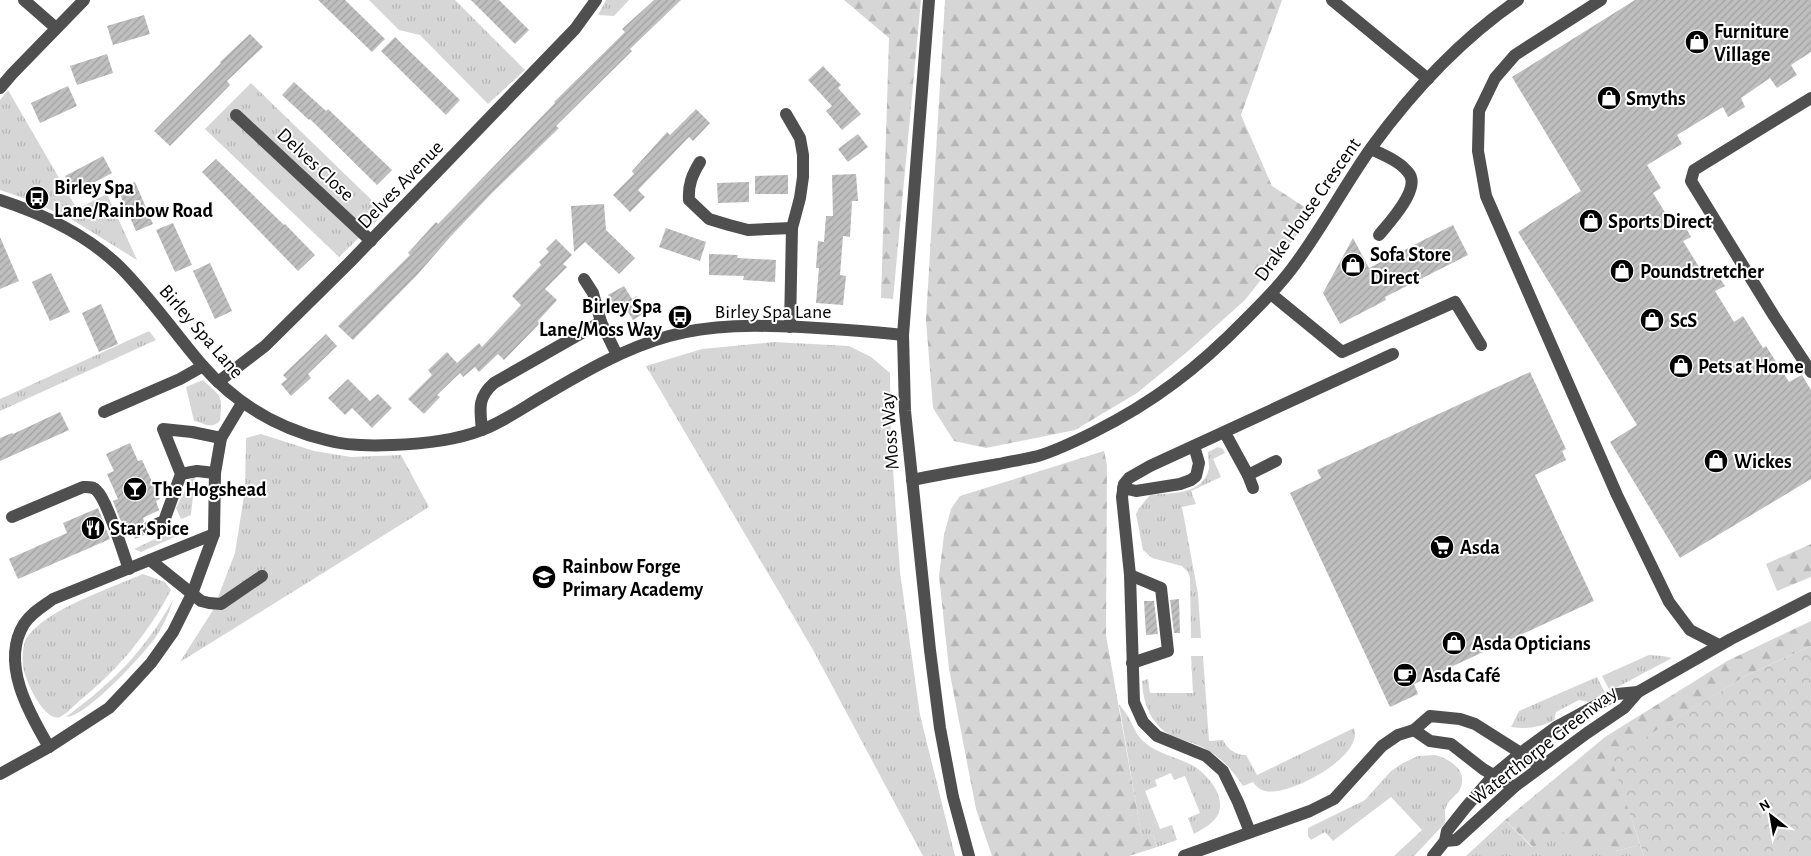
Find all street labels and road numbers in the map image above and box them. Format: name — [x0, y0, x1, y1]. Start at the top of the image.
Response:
street label: Delves Close — [273, 124, 358, 205]
street label: Drake House Crescent — [1251, 134, 1365, 285]
street label: Delves Avenue — [354, 137, 447, 232]
street label: Birley Spa Lane — [155, 281, 247, 382]
street label: Birley Spa Lane — [714, 302, 832, 322]
street label: Moss Way — [877, 391, 903, 470]
street label: Waterthorpe Greenway — [1466, 682, 1621, 809]

